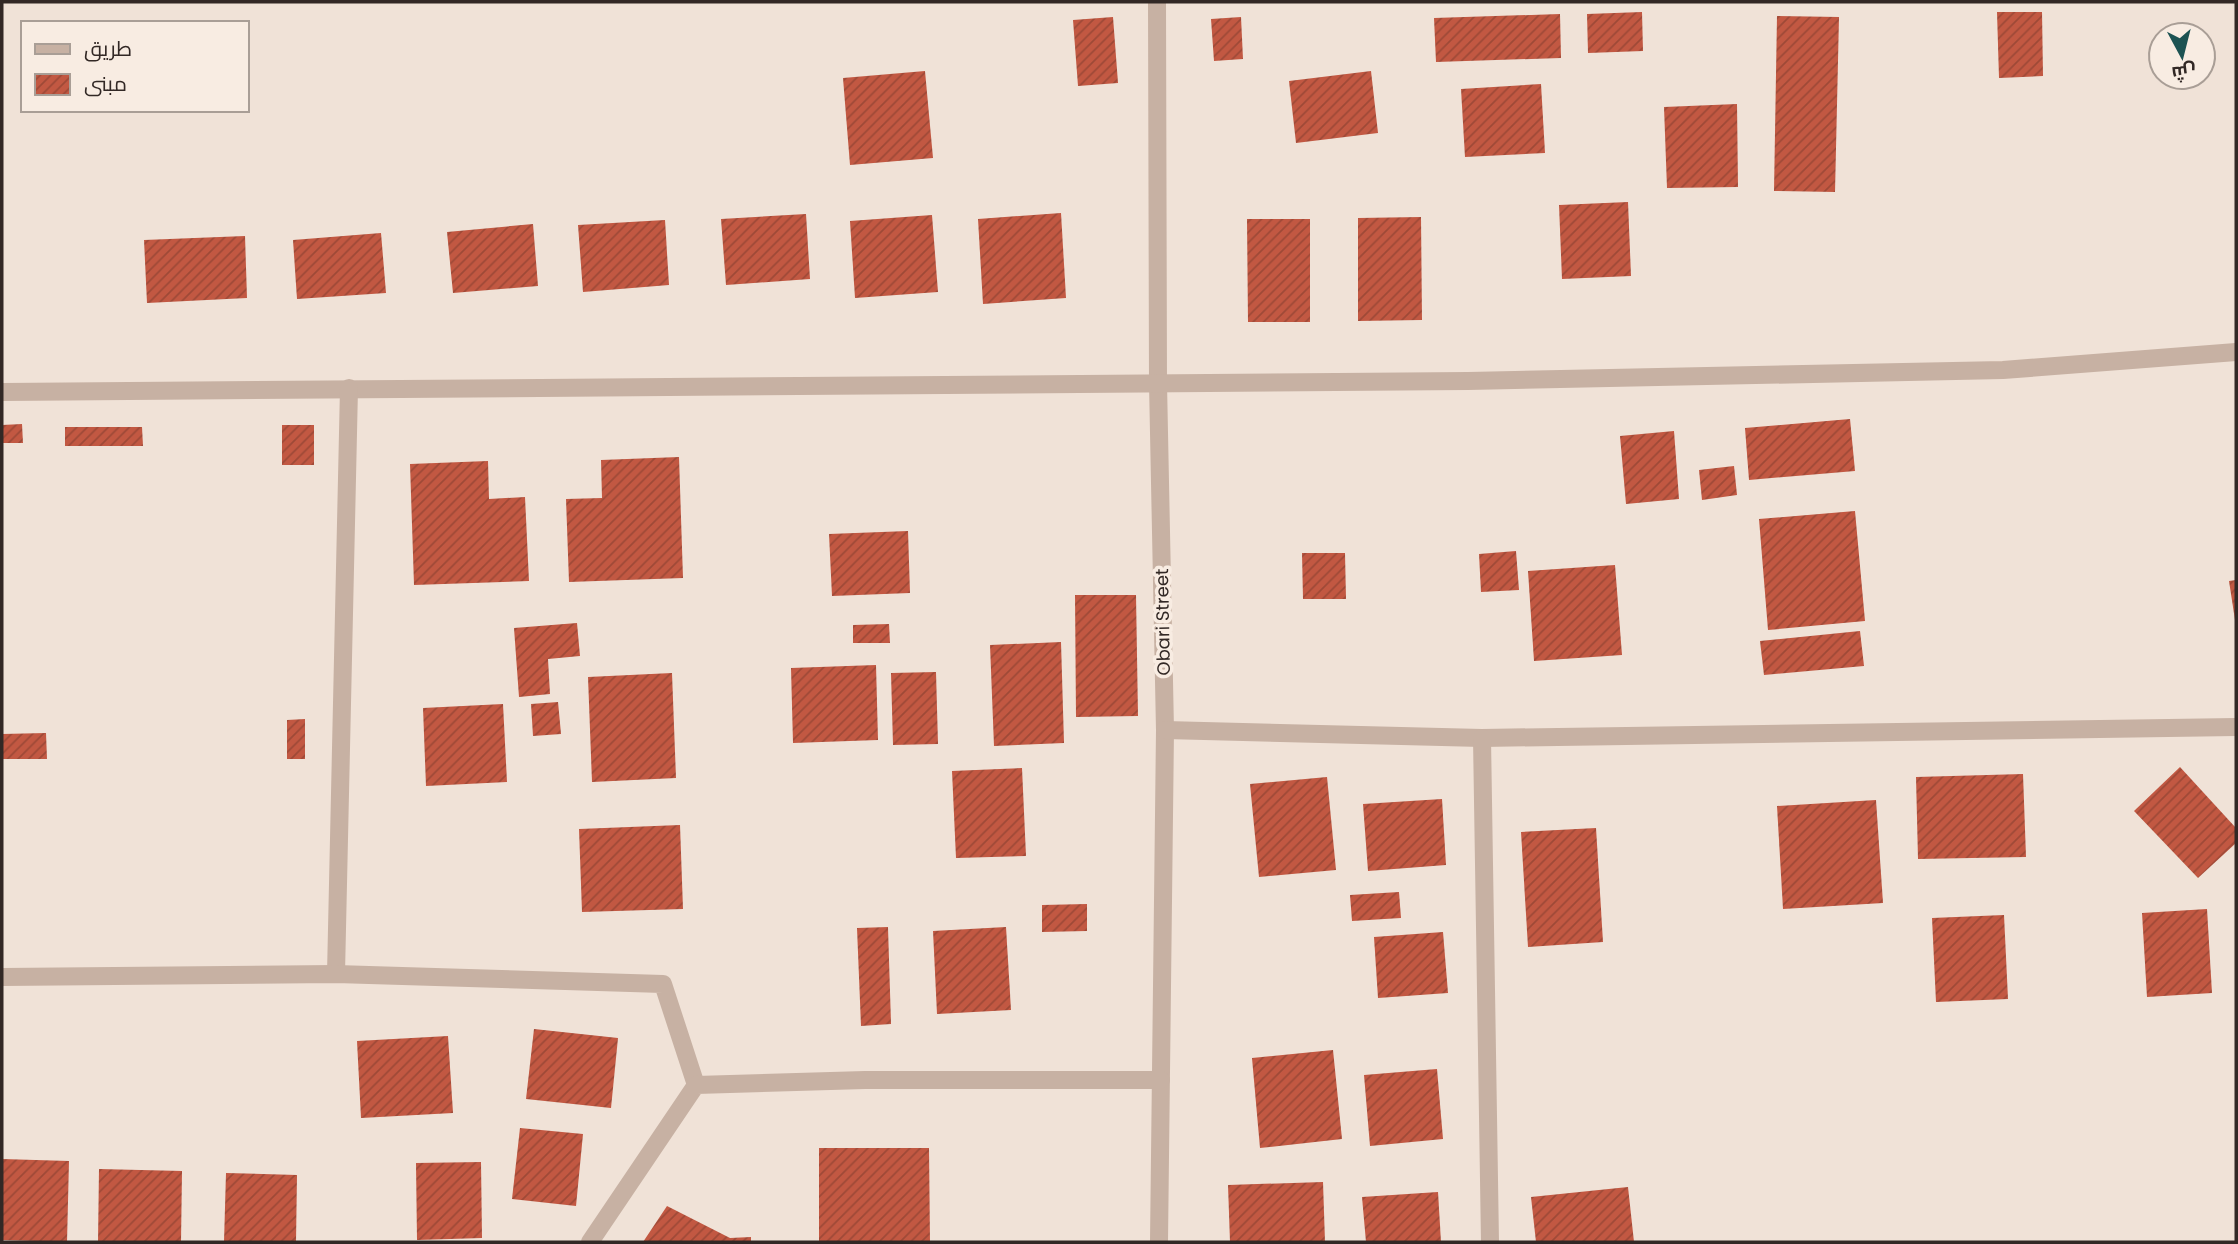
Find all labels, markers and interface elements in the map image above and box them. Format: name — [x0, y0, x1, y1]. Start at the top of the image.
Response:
legend — [21, 21, 248, 112]
north arrow — [2147, 21, 2217, 91]
text: طريق — [84, 34, 132, 63]
text: ش — [2170, 57, 2198, 87]
text: مبنى — [84, 69, 127, 98]
street label: Obari Street — [1149, 568, 1176, 676]

